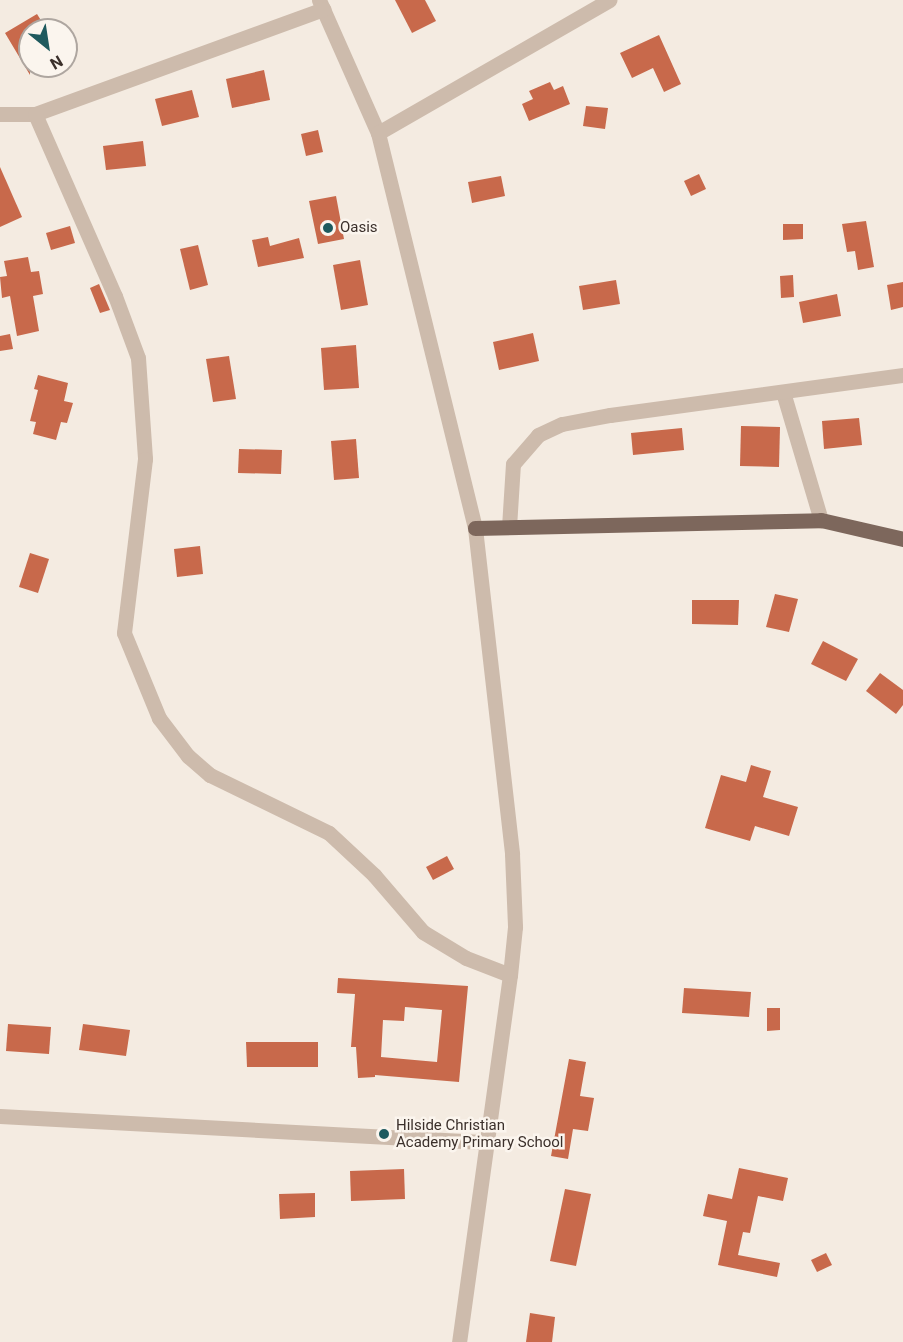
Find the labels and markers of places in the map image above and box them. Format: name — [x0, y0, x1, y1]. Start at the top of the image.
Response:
place label: Oasis — [340, 219, 378, 237]
marker: Oasis — [321, 221, 335, 235]
place label: Hilside Christian Academy Primary School — [396, 1116, 563, 1151]
marker: Hilside Christian Academy Primary School — [377, 1127, 391, 1141]

